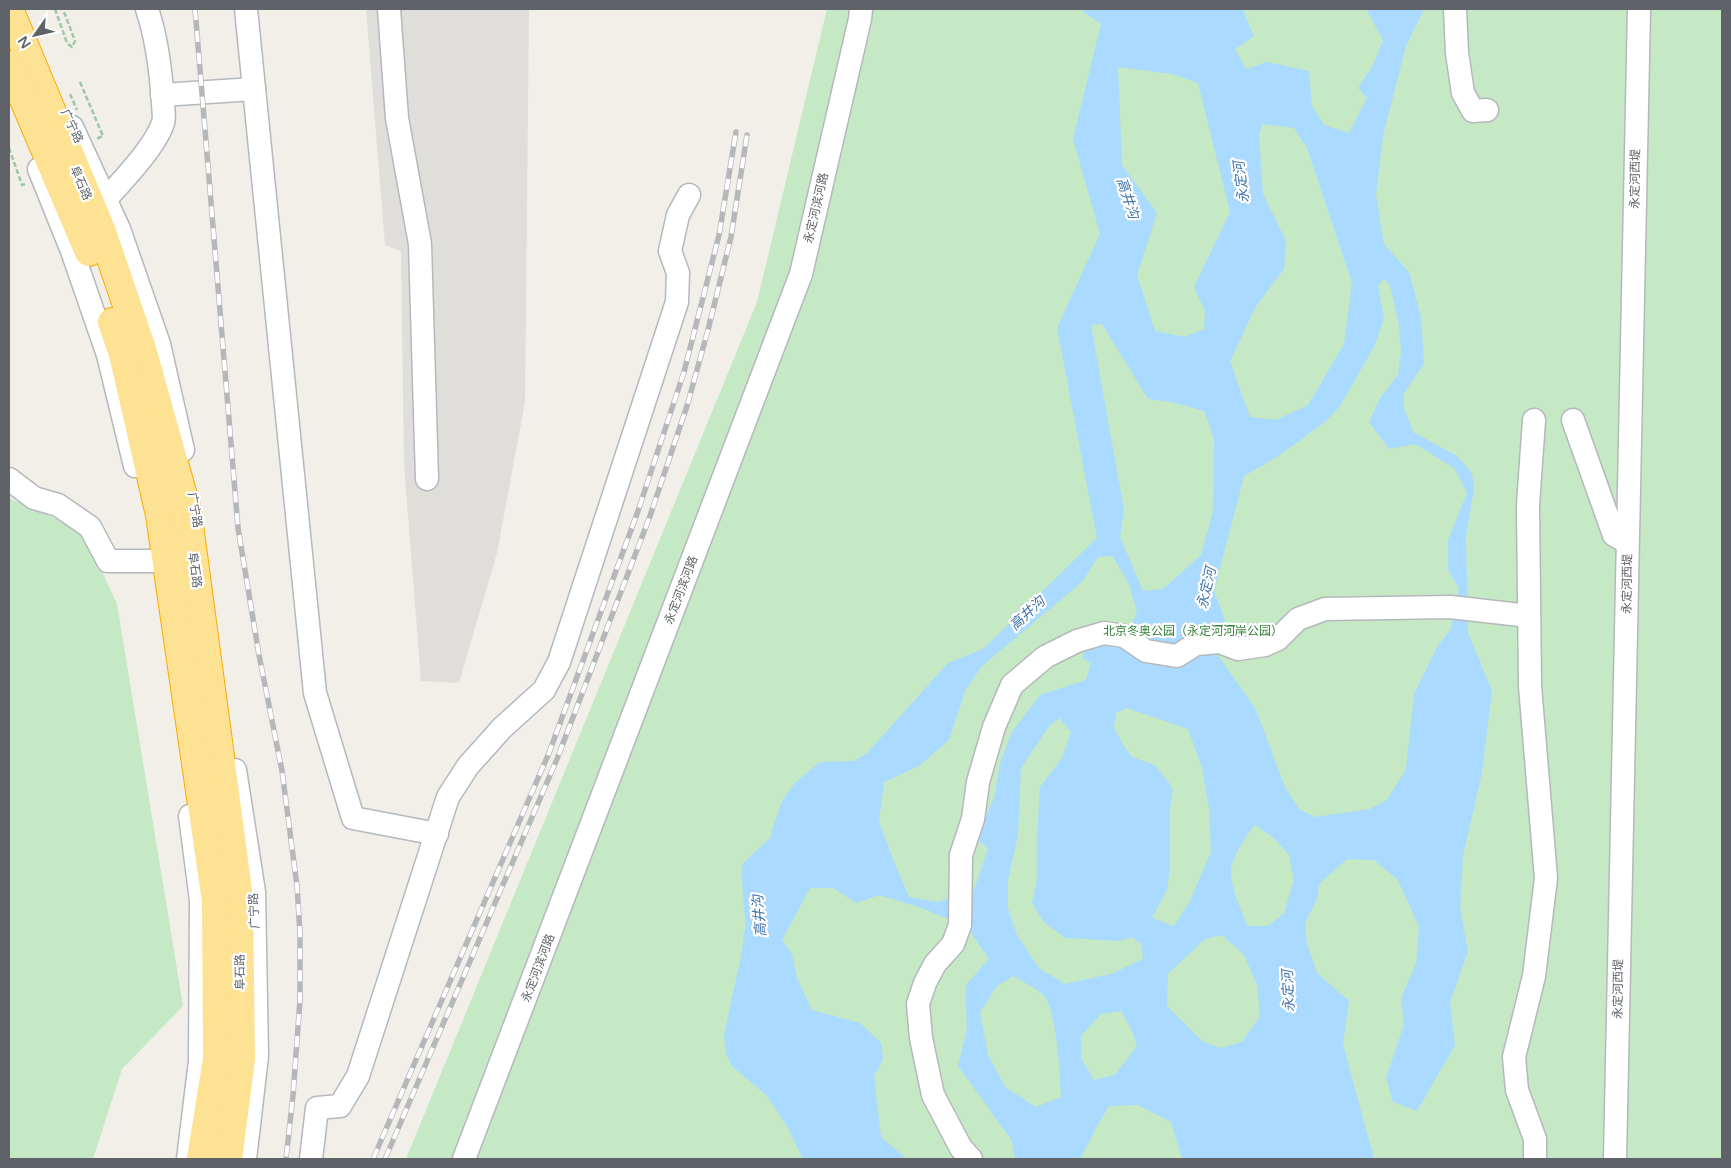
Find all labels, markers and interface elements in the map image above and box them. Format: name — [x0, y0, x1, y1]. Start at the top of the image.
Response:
north arrow — [10, 10, 60, 60]
text: N — [14, 33, 35, 51]
street label: 广宁路 — [58, 107, 86, 145]
street label: 永定河西堤 — [1627, 149, 1643, 209]
water label: 永定河 — [1230, 157, 1252, 204]
street label: 阜石路 — [68, 164, 94, 202]
street label: 永定河滨河路 — [801, 171, 831, 245]
water label: 高井沟 — [1113, 176, 1143, 223]
street label: 广宁路 — [185, 491, 205, 529]
street label: 阜石路 — [186, 551, 204, 589]
street label: 永定河滨河路 — [662, 554, 700, 626]
street label: 永定河西堤 — [1619, 554, 1635, 614]
water label: 永定河 — [1193, 563, 1220, 610]
water label: 高井沟 — [1006, 591, 1050, 634]
park label: 北京冬奥公园（永定河河岸公园） — [1103, 624, 1283, 638]
water label: 高井沟 — [749, 892, 770, 938]
street label: 广宁路 — [246, 893, 262, 929]
street label: 永定河滨河路 — [519, 932, 557, 1004]
street label: 阜石路 — [233, 954, 247, 990]
street label: 永定河西堤 — [1610, 959, 1626, 1019]
water label: 永定河 — [1279, 967, 1298, 1012]

